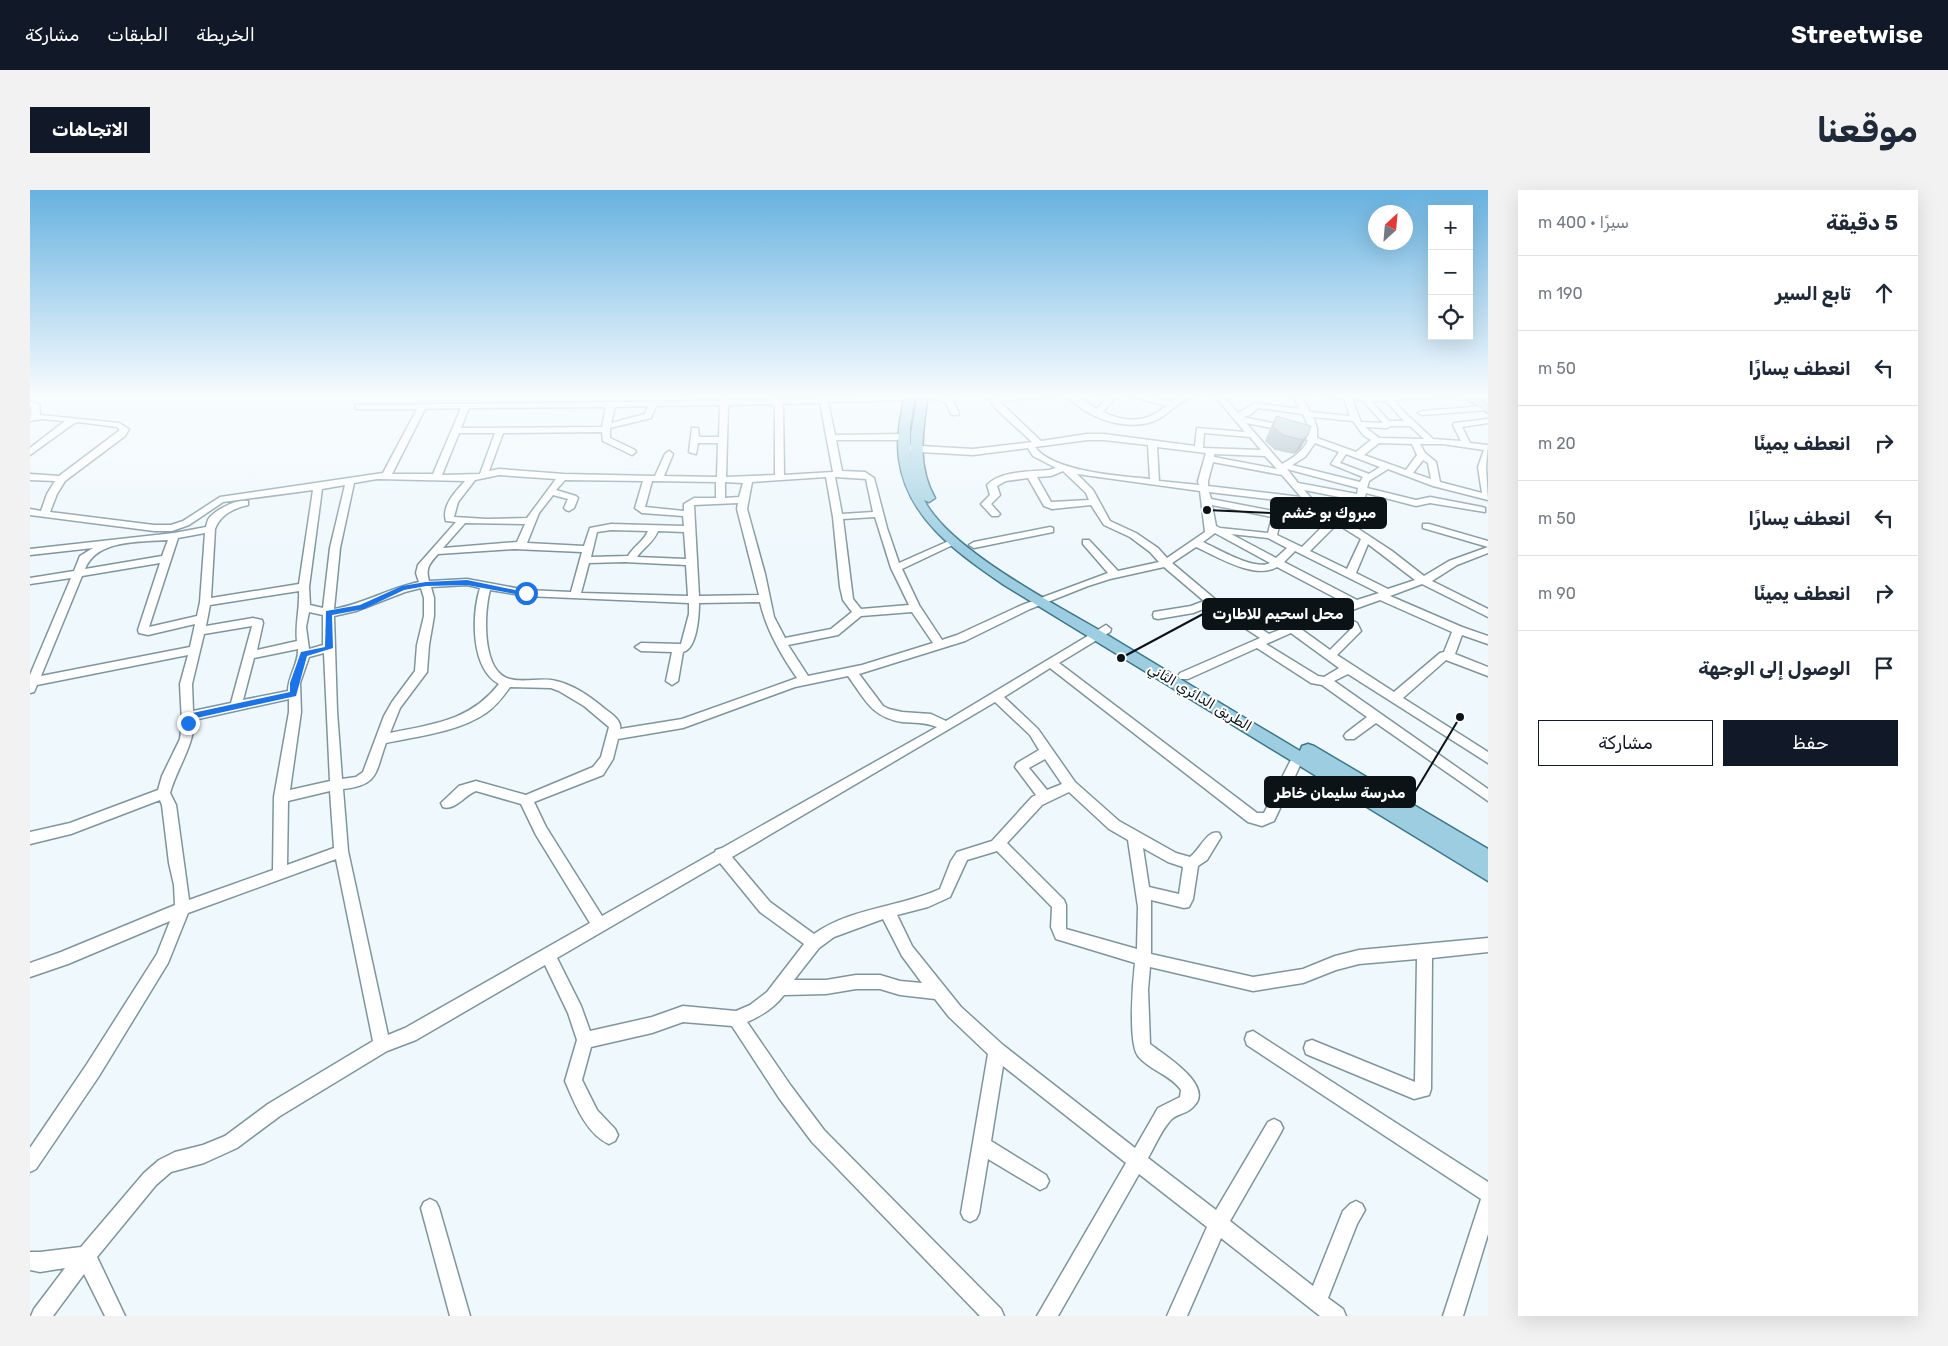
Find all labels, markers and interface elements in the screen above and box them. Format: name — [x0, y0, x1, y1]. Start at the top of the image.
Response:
text: Streetwise — [1791, 21, 1923, 49]
text: مشاركة — [25, 24, 79, 46]
text: الطبقات — [107, 24, 168, 46]
text: الخريطة — [196, 24, 255, 46]
button: الاتجاهات — [30, 107, 150, 153]
text: موقعنا — [1816, 109, 1918, 151]
north arrow — [1368, 205, 1413, 250]
map controls — [1428, 205, 1473, 340]
button: + — [1428, 205, 1473, 250]
text: 5 دقيقة — [1826, 210, 1898, 235]
text: سيرًا · 400 m — [1538, 213, 1629, 232]
button: − — [1428, 250, 1473, 295]
icon: ahead — [1870, 279, 1898, 307]
text: تابع السير — [1775, 282, 1851, 305]
text: 190 m — [1538, 284, 1583, 303]
button: locate — [1428, 295, 1473, 340]
icon: left — [1870, 354, 1898, 382]
text: انعطف يسارًا — [1748, 357, 1851, 380]
text: 50 m — [1538, 359, 1576, 378]
icon: right — [1870, 429, 1898, 457]
text: انعطف يمينًا — [1754, 432, 1851, 455]
text: 20 m — [1538, 434, 1576, 453]
callout: مبروك بو خشم — [1271, 498, 1386, 528]
text: مبروك بو خشم — [1282, 504, 1376, 523]
icon: left — [1870, 504, 1898, 532]
text: انعطف يسارًا — [1748, 507, 1851, 530]
text: 50 m — [1538, 509, 1576, 528]
icon: right — [1870, 579, 1898, 607]
route start — [515, 582, 538, 605]
text: انعطف يمينًا — [1754, 582, 1851, 605]
text: 90 m — [1538, 584, 1576, 603]
callout: محل اسحيم للاطارت — [1203, 599, 1353, 629]
text: محل اسحيم للاطارت — [1213, 605, 1344, 624]
icon: arrive — [1870, 654, 1898, 682]
text: الوصول إلى الوجهة — [1698, 657, 1851, 680]
street label: الطريق الدائري الثاني — [1144, 660, 1255, 737]
route end — [177, 712, 200, 735]
button: مشاركة — [1538, 720, 1713, 766]
button: حفظ — [1723, 720, 1898, 766]
callout: مدرسة سليمان خاطر — [1265, 777, 1415, 807]
text: مدرسة سليمان خاطر — [1274, 784, 1406, 802]

